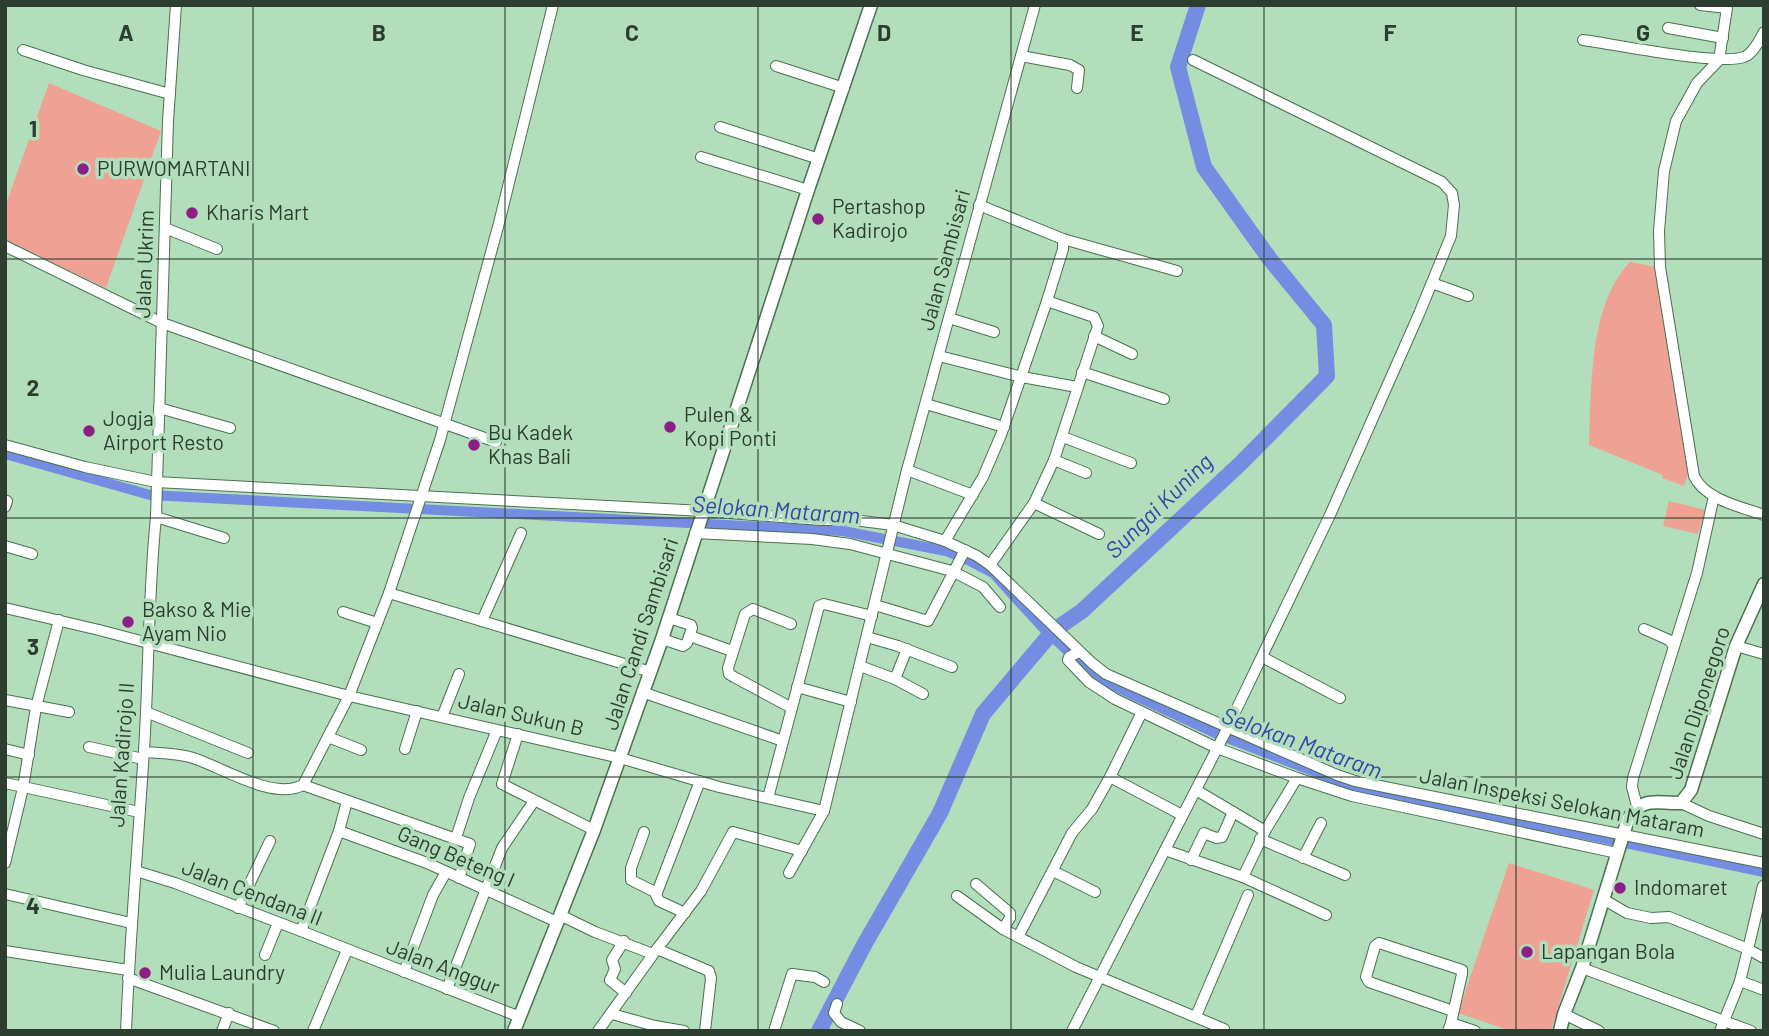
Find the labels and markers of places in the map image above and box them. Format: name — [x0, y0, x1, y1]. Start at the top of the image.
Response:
place label: PURWOMARTANI — [97, 155, 251, 180]
marker: PURWOMARTANI — [75, 161, 91, 177]
place label: Pertashop Kadirojo — [832, 193, 926, 242]
place label: Kharis Mart — [206, 199, 310, 224]
marker: Kharis Mart — [184, 205, 200, 221]
marker: Pertashop Kadirojo — [810, 211, 826, 227]
place label: Pulen & Kopi Ponti — [684, 401, 777, 450]
place label: Jogja Airport Resto — [103, 405, 224, 454]
place label: Bu Kadek Khas Bali — [488, 419, 573, 468]
marker: Pulen & Kopi Ponti — [662, 419, 678, 435]
marker: Jogja Airport Resto — [81, 423, 97, 439]
marker: Bu Kadek Khas Bali — [466, 437, 482, 453]
place label: Bakso & Mie Ayam Nio — [142, 596, 252, 645]
marker: Bakso & Mie Ayam Nio — [120, 614, 136, 630]
place label: Indomaret — [1634, 874, 1728, 899]
marker: Indomaret — [1612, 880, 1628, 896]
place label: Lapangan Bola — [1541, 938, 1675, 963]
marker: Lapangan Bola — [1519, 944, 1535, 960]
place label: Mulia Laundry — [159, 959, 285, 984]
marker: Mulia Laundry — [137, 965, 153, 981]

